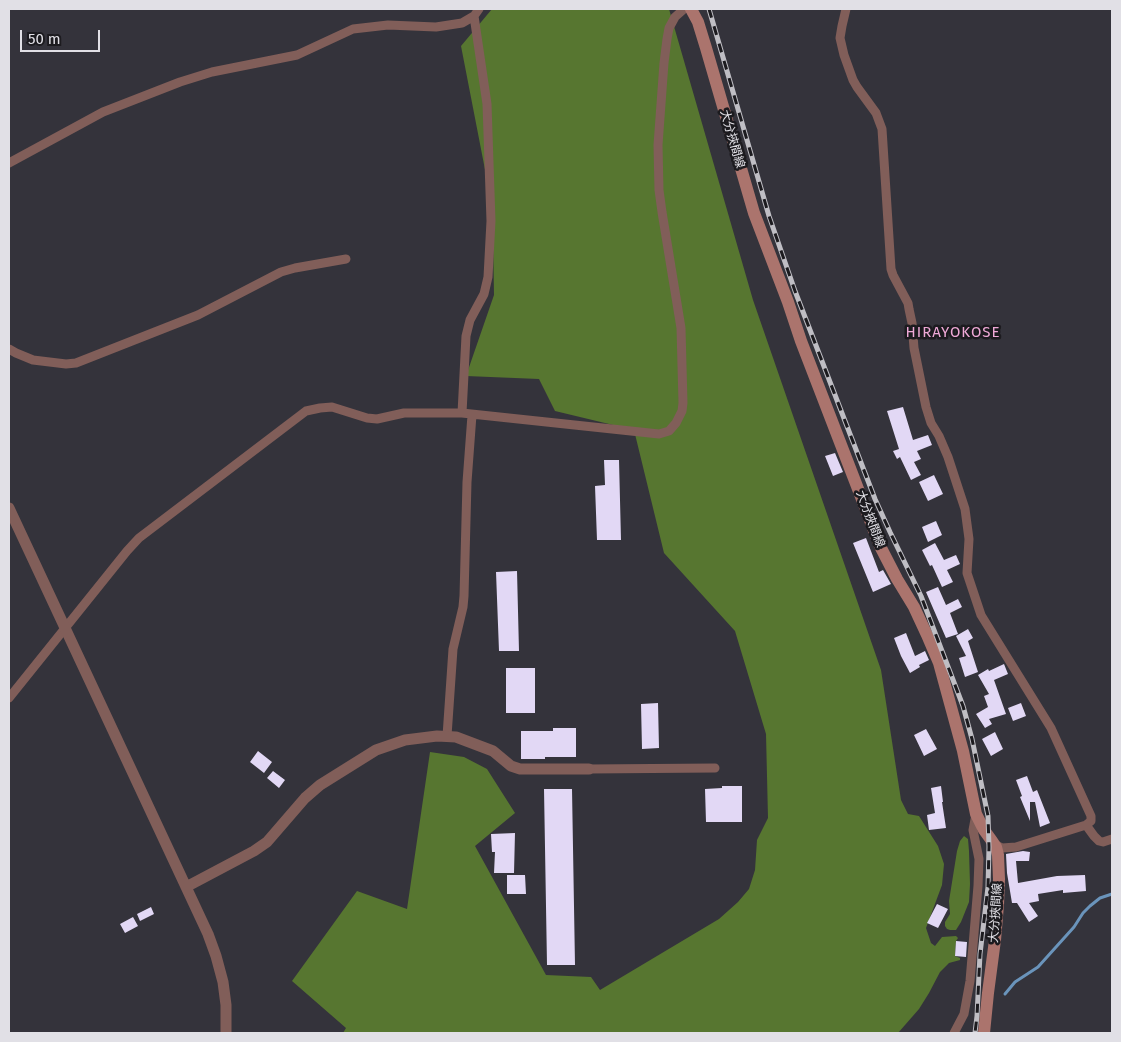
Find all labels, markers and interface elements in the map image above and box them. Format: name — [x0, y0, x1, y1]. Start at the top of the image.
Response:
scale bar — [22, 20, 102, 52]
text: 50 m — [28, 30, 61, 48]
street label: 大分挾間線 — [717, 108, 747, 170]
district label: HIRAYOKOSE — [904, 324, 1002, 342]
street label: 大分挾間線 — [853, 488, 887, 550]
street label: 大分挾間線 — [987, 883, 1005, 943]

